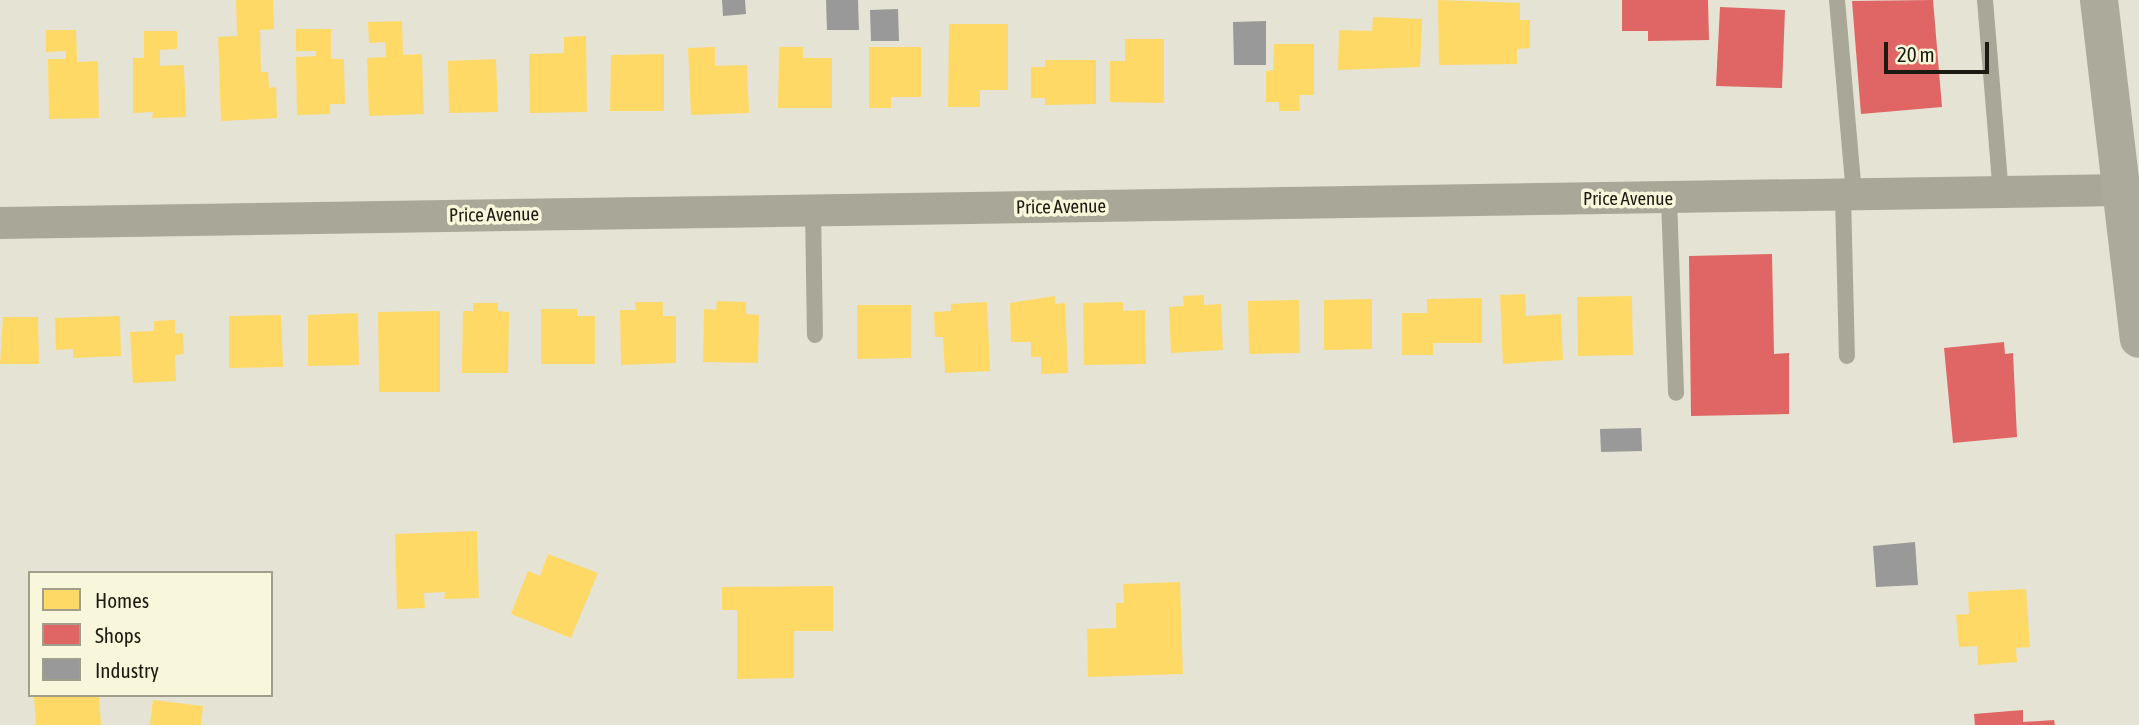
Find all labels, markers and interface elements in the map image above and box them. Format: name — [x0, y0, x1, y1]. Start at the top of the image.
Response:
scale bar — [1887, 28, 1992, 72]
text: 20 m — [1897, 42, 1935, 66]
street label: Price Avenue — [1583, 188, 1673, 210]
street label: Price Avenue — [1016, 195, 1106, 219]
street label: Price Avenue — [449, 203, 539, 227]
legend — [28, 571, 273, 697]
text: Homes — [95, 588, 149, 612]
text: Shops — [95, 623, 141, 647]
text: Industry — [95, 658, 159, 682]

